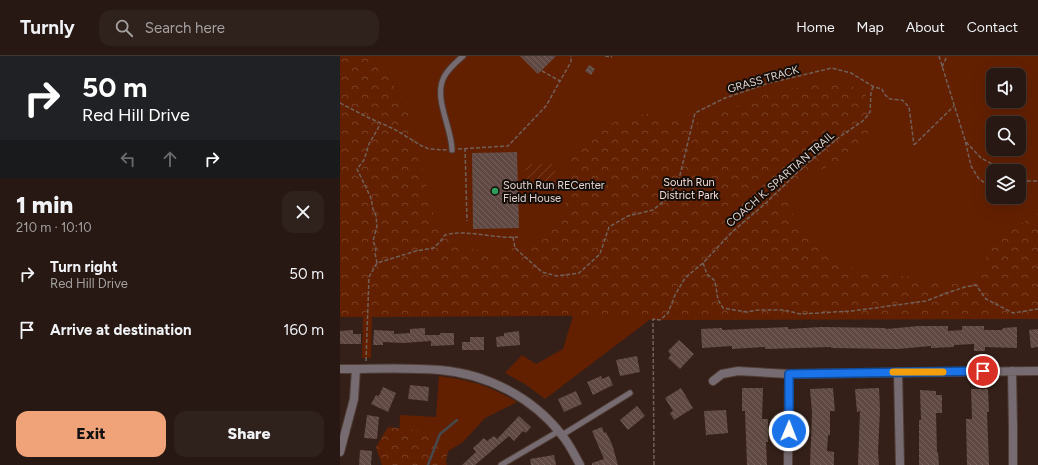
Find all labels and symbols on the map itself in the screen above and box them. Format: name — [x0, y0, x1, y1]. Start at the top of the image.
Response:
street label: GRASS TRACK — [726, 63, 801, 96]
street label: COACH K. SPARTIAN TRAIL — [724, 129, 837, 230]
park label: South Run District Park — [659, 176, 719, 202]
place label: South Run RECenter Field House — [503, 179, 605, 205]
marker: South Run RECenter Field House — [490, 186, 500, 196]
pin — [966, 354, 1000, 388]
position arrow — [768, 410, 810, 452]

